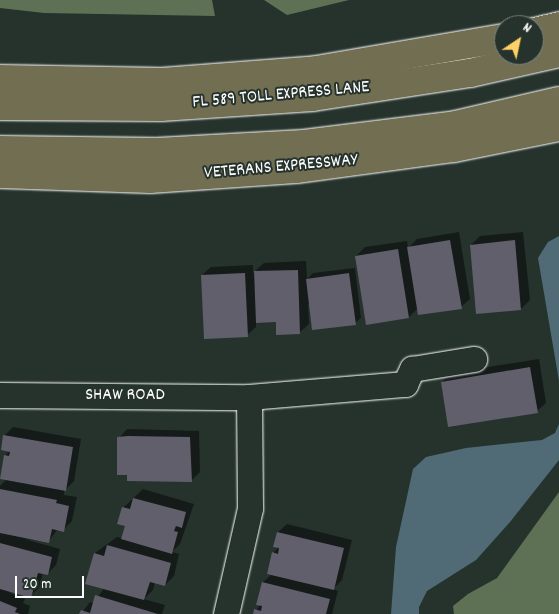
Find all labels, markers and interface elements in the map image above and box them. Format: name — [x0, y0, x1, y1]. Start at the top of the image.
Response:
north arrow — [494, 15, 544, 65]
text: N — [518, 18, 535, 39]
street label: FL 589 TOLL EXPRESS LANE — [192, 77, 370, 115]
street label: VETERANS EXPRESSWAY — [203, 151, 359, 185]
street label: SHAW ROAD — [85, 385, 165, 407]
scale bar — [18, 566, 86, 598]
text: 20 m — [23, 574, 51, 596]

